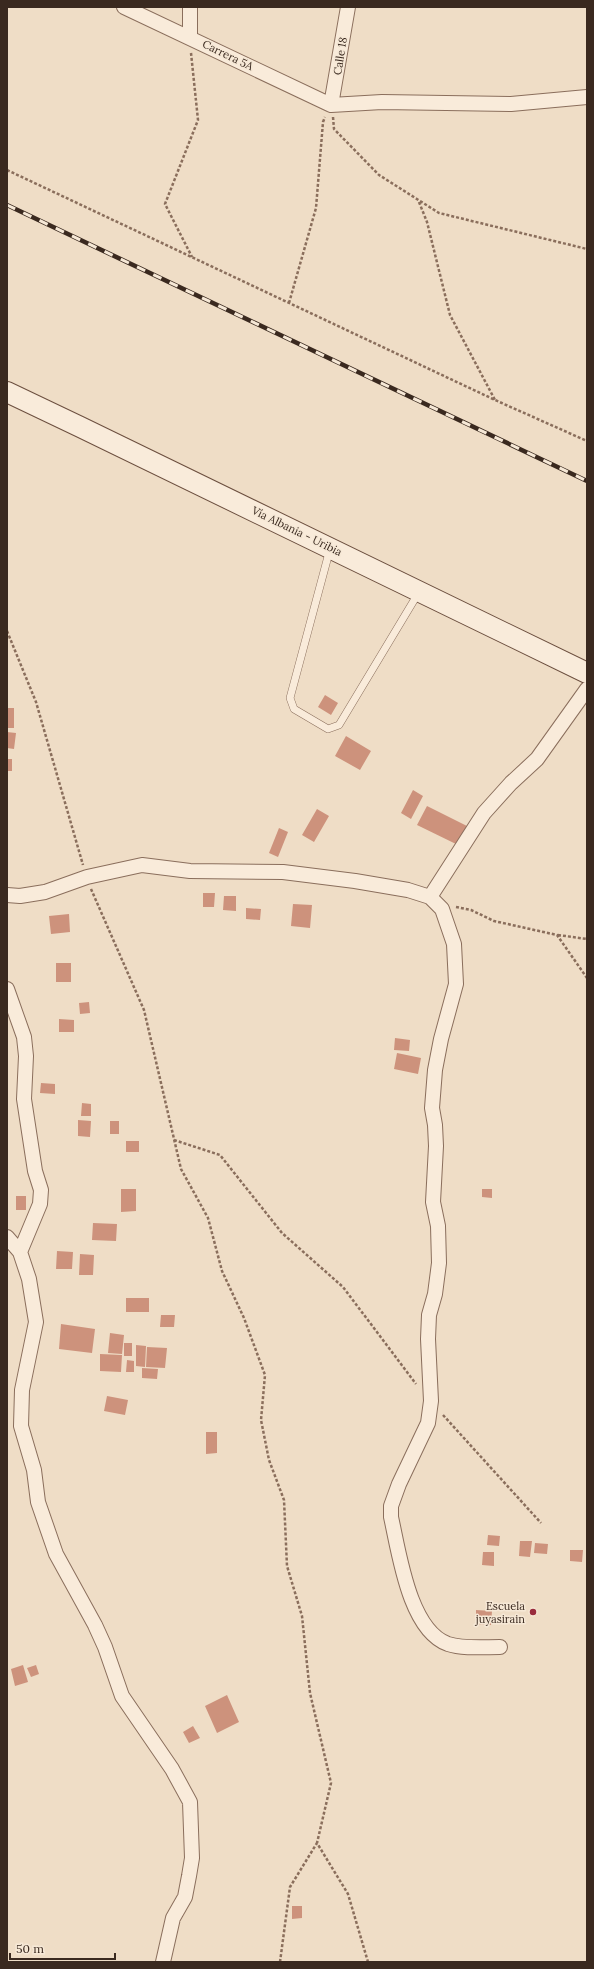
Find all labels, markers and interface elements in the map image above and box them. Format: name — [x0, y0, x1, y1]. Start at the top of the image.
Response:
street label: Calle 18 — [330, 36, 350, 76]
street label: Carrera 5A — [200, 37, 257, 74]
street label: Vía Albania - Uribia — [249, 503, 345, 559]
place label: Escuela juyasirain — [475, 1599, 525, 1626]
marker: Escuela juyasirain — [528, 1607, 538, 1617]
scale bar — [10, 1935, 115, 1961]
text: 50 m — [16, 1941, 44, 1956]

